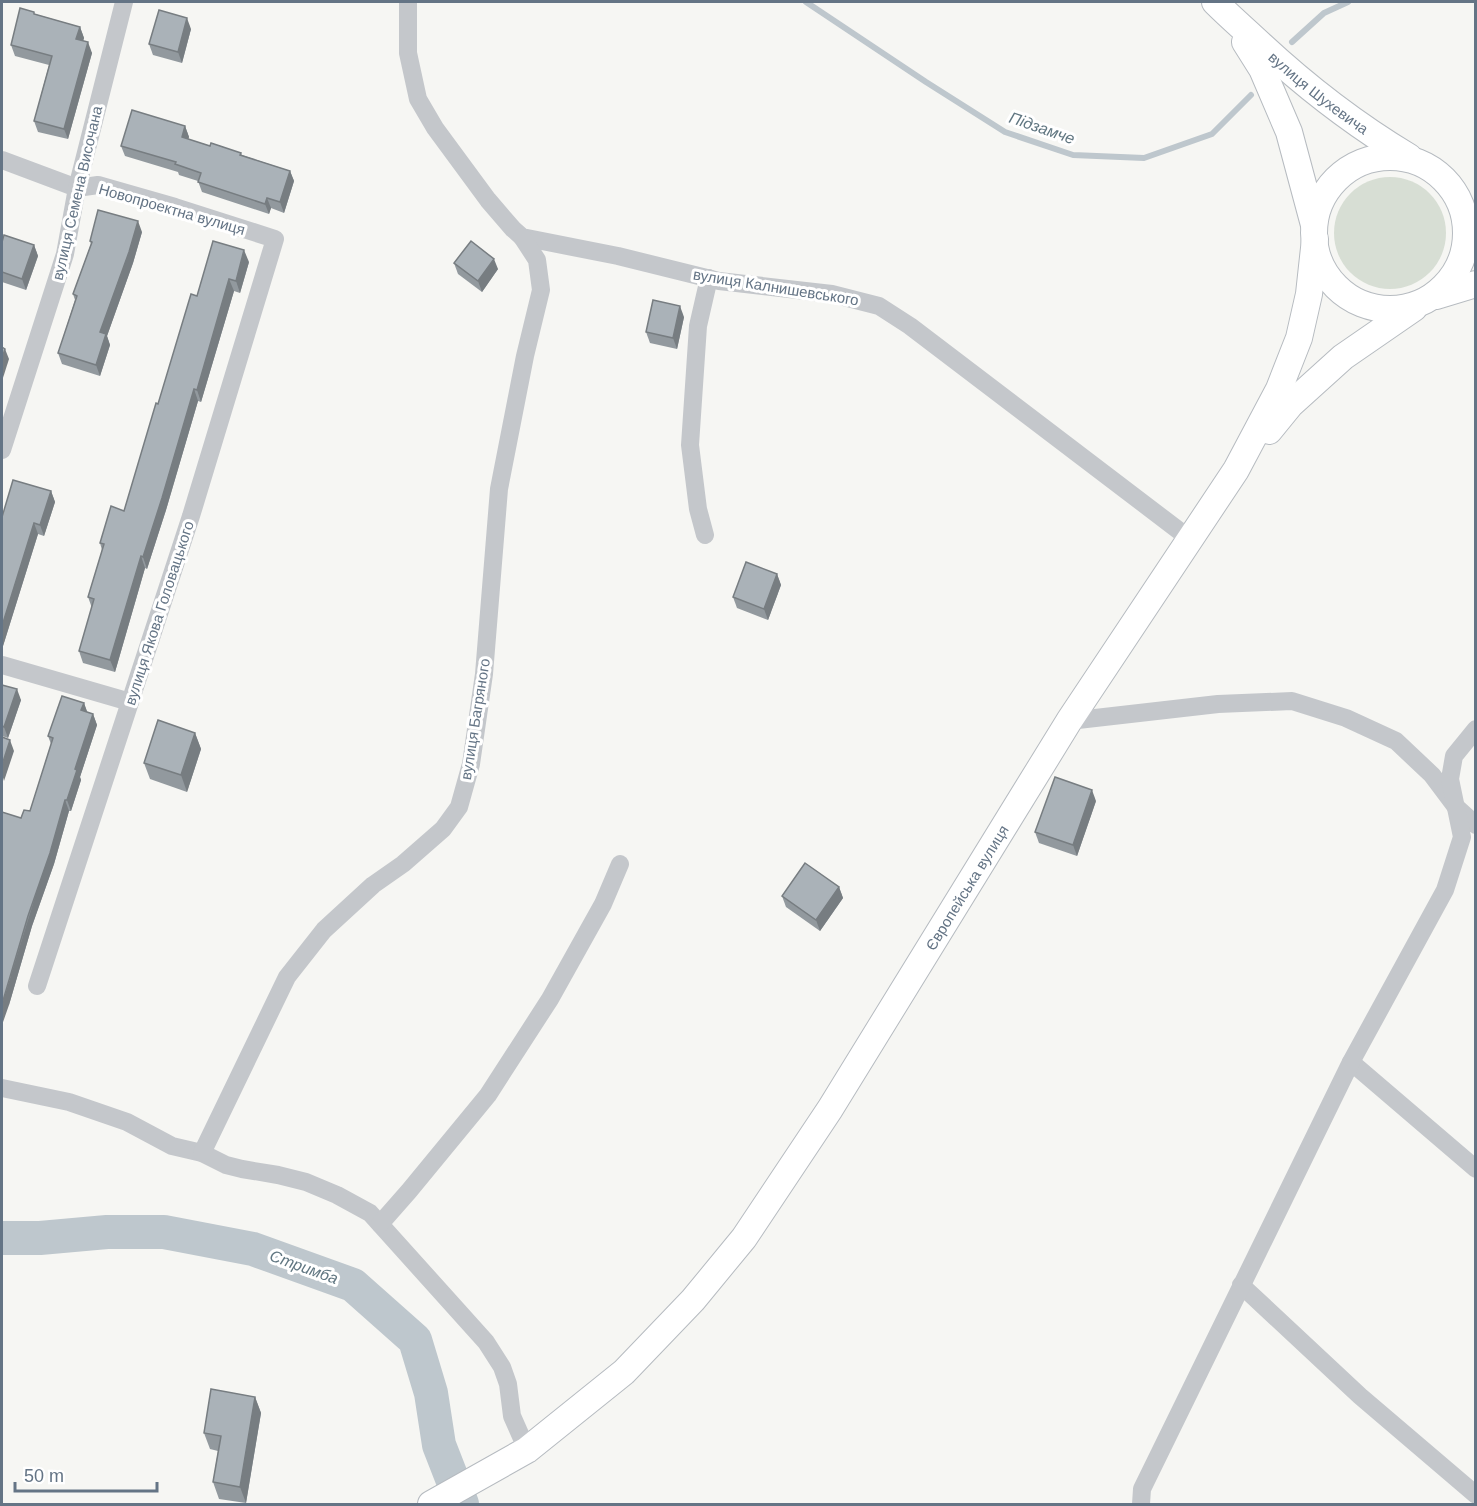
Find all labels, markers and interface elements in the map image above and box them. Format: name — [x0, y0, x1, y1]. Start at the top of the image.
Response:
street label: вулиця Шухевича — [1266, 48, 1372, 138]
street label: вулиця Семена Височана — [49, 104, 105, 282]
water label: Підзамче — [1007, 109, 1077, 147]
street label: Новопроектна вулиця — [97, 180, 247, 238]
street label: вулиця Калнишевського — [692, 266, 860, 308]
street label: вулиця Якова Головацького — [121, 519, 197, 707]
street label: вулиця Багряного — [457, 657, 493, 781]
street label: Європейська вулиця — [922, 822, 1011, 953]
water label: Стримба — [268, 1247, 341, 1287]
scale bar — [15, 1455, 158, 1493]
text: 50 m — [24, 1466, 64, 1486]

